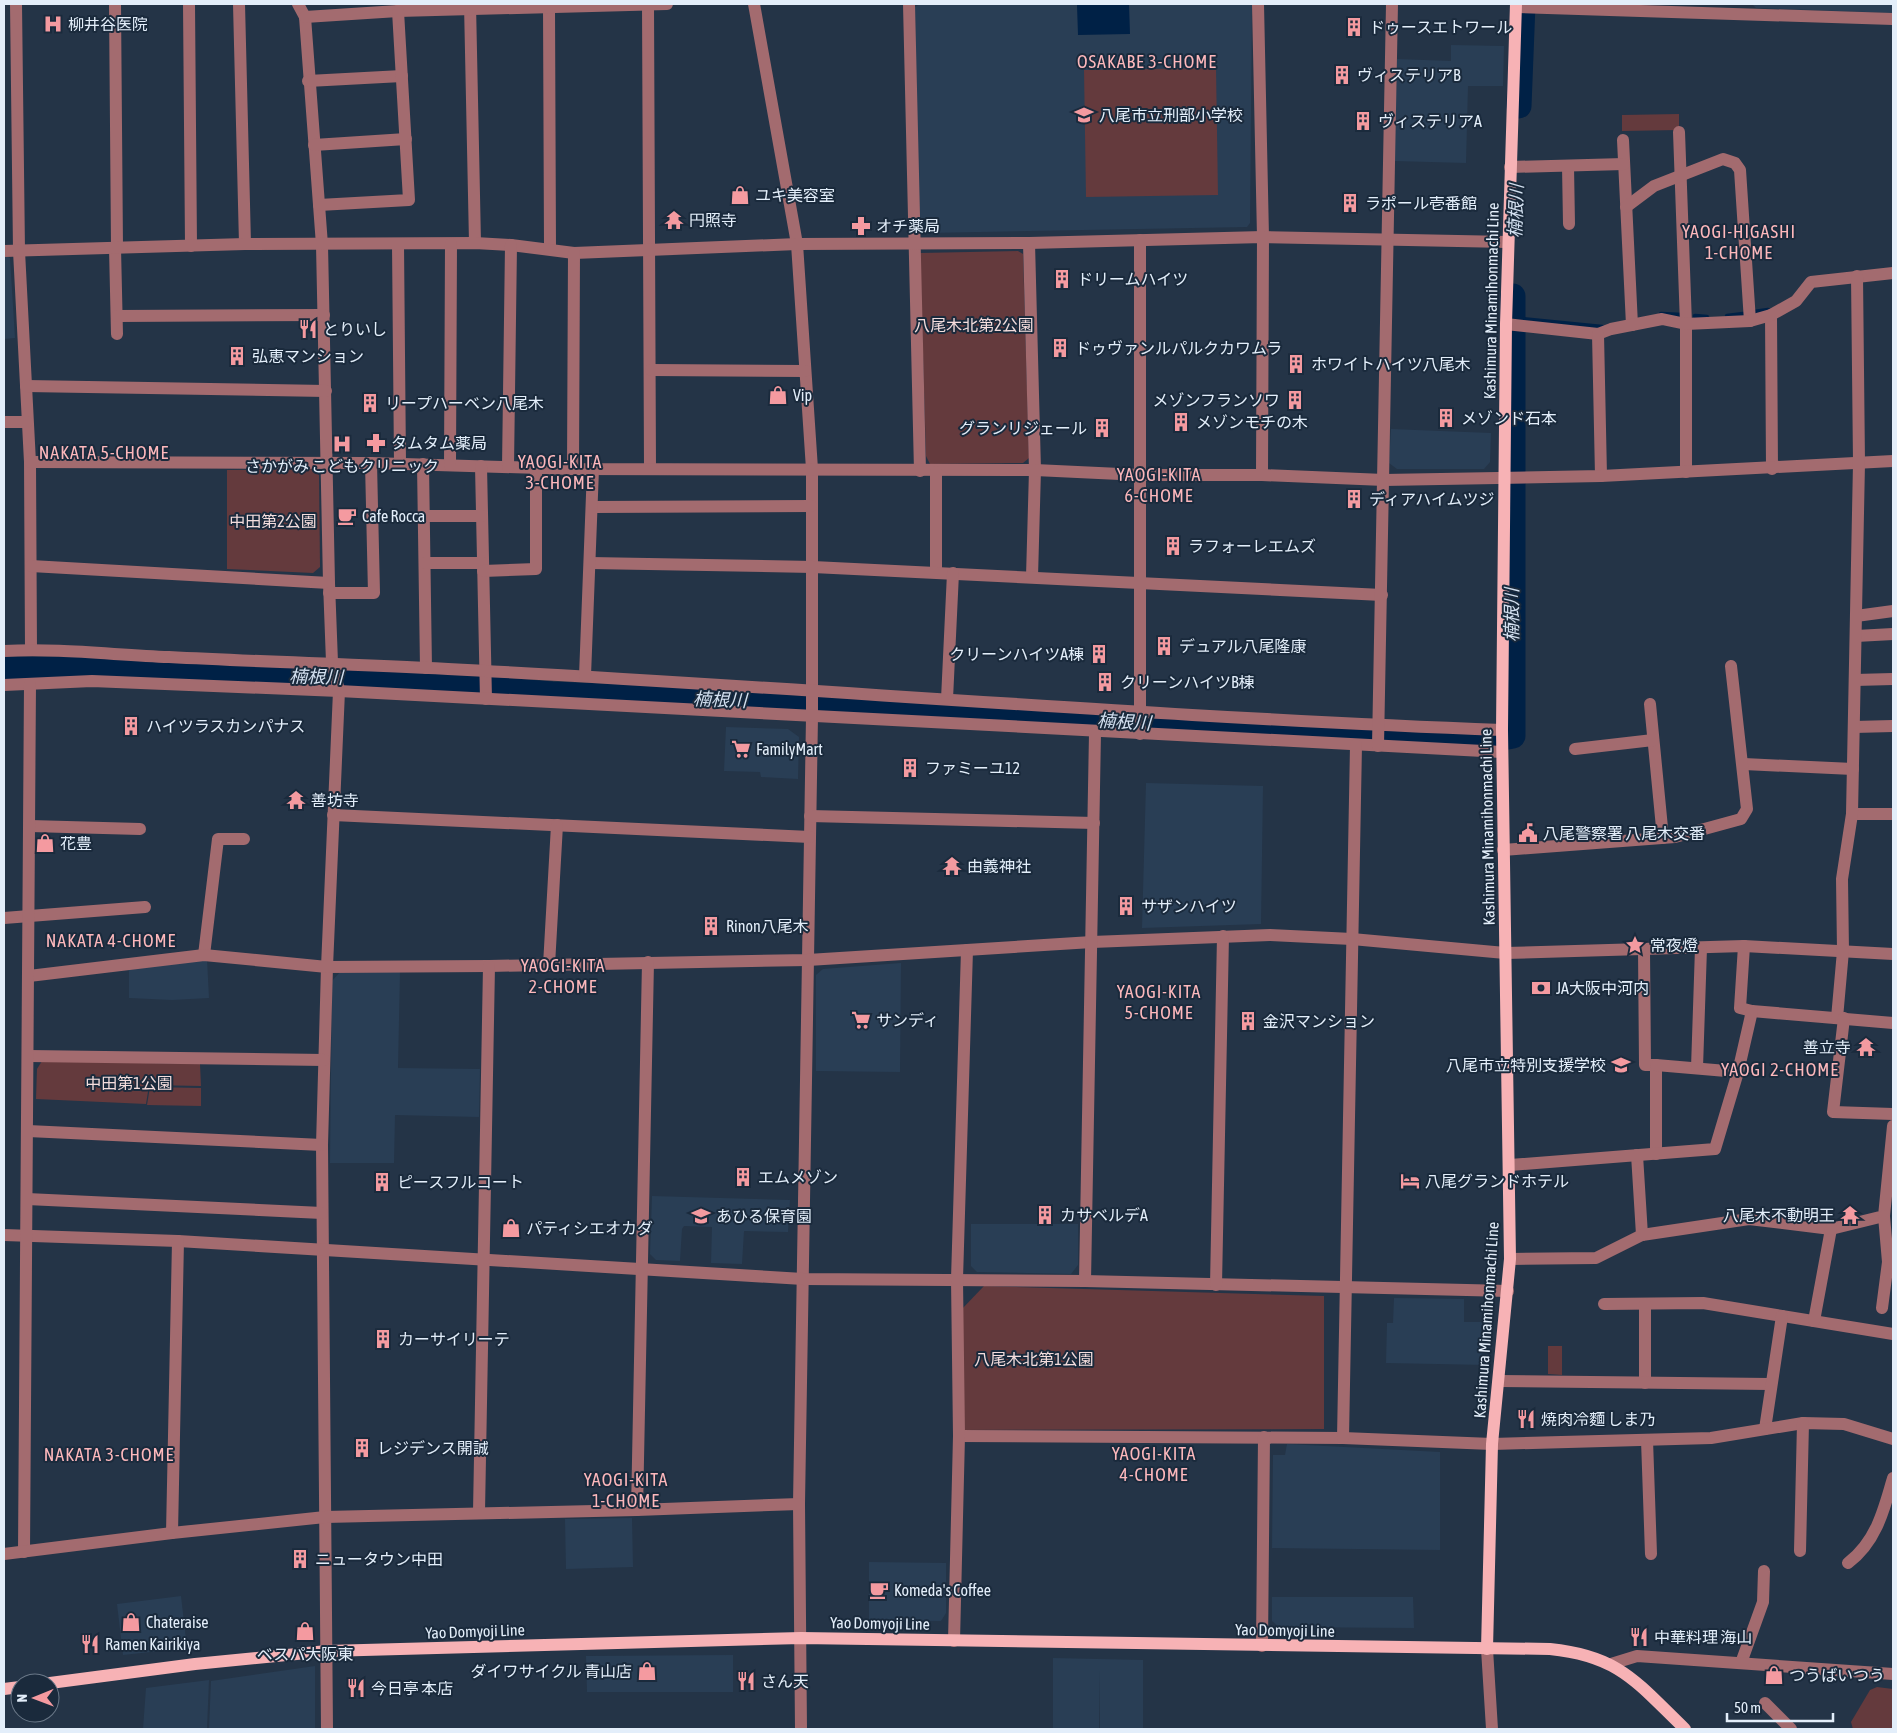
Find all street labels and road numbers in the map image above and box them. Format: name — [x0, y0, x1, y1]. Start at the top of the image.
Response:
street label: Kashimura Minamihonmachi Line — [1480, 203, 1502, 399]
street label: Kashimura Minamihonmachi Line — [1476, 729, 1498, 925]
street label: Kashimura Minamihonmachi Line — [1470, 1221, 1502, 1419]
street label: Yao Domyoji Line — [830, 1613, 930, 1634]
street label: Yao Domyoji Line — [425, 1620, 525, 1643]
street label: Yao Domyoji Line — [1235, 1620, 1335, 1641]

